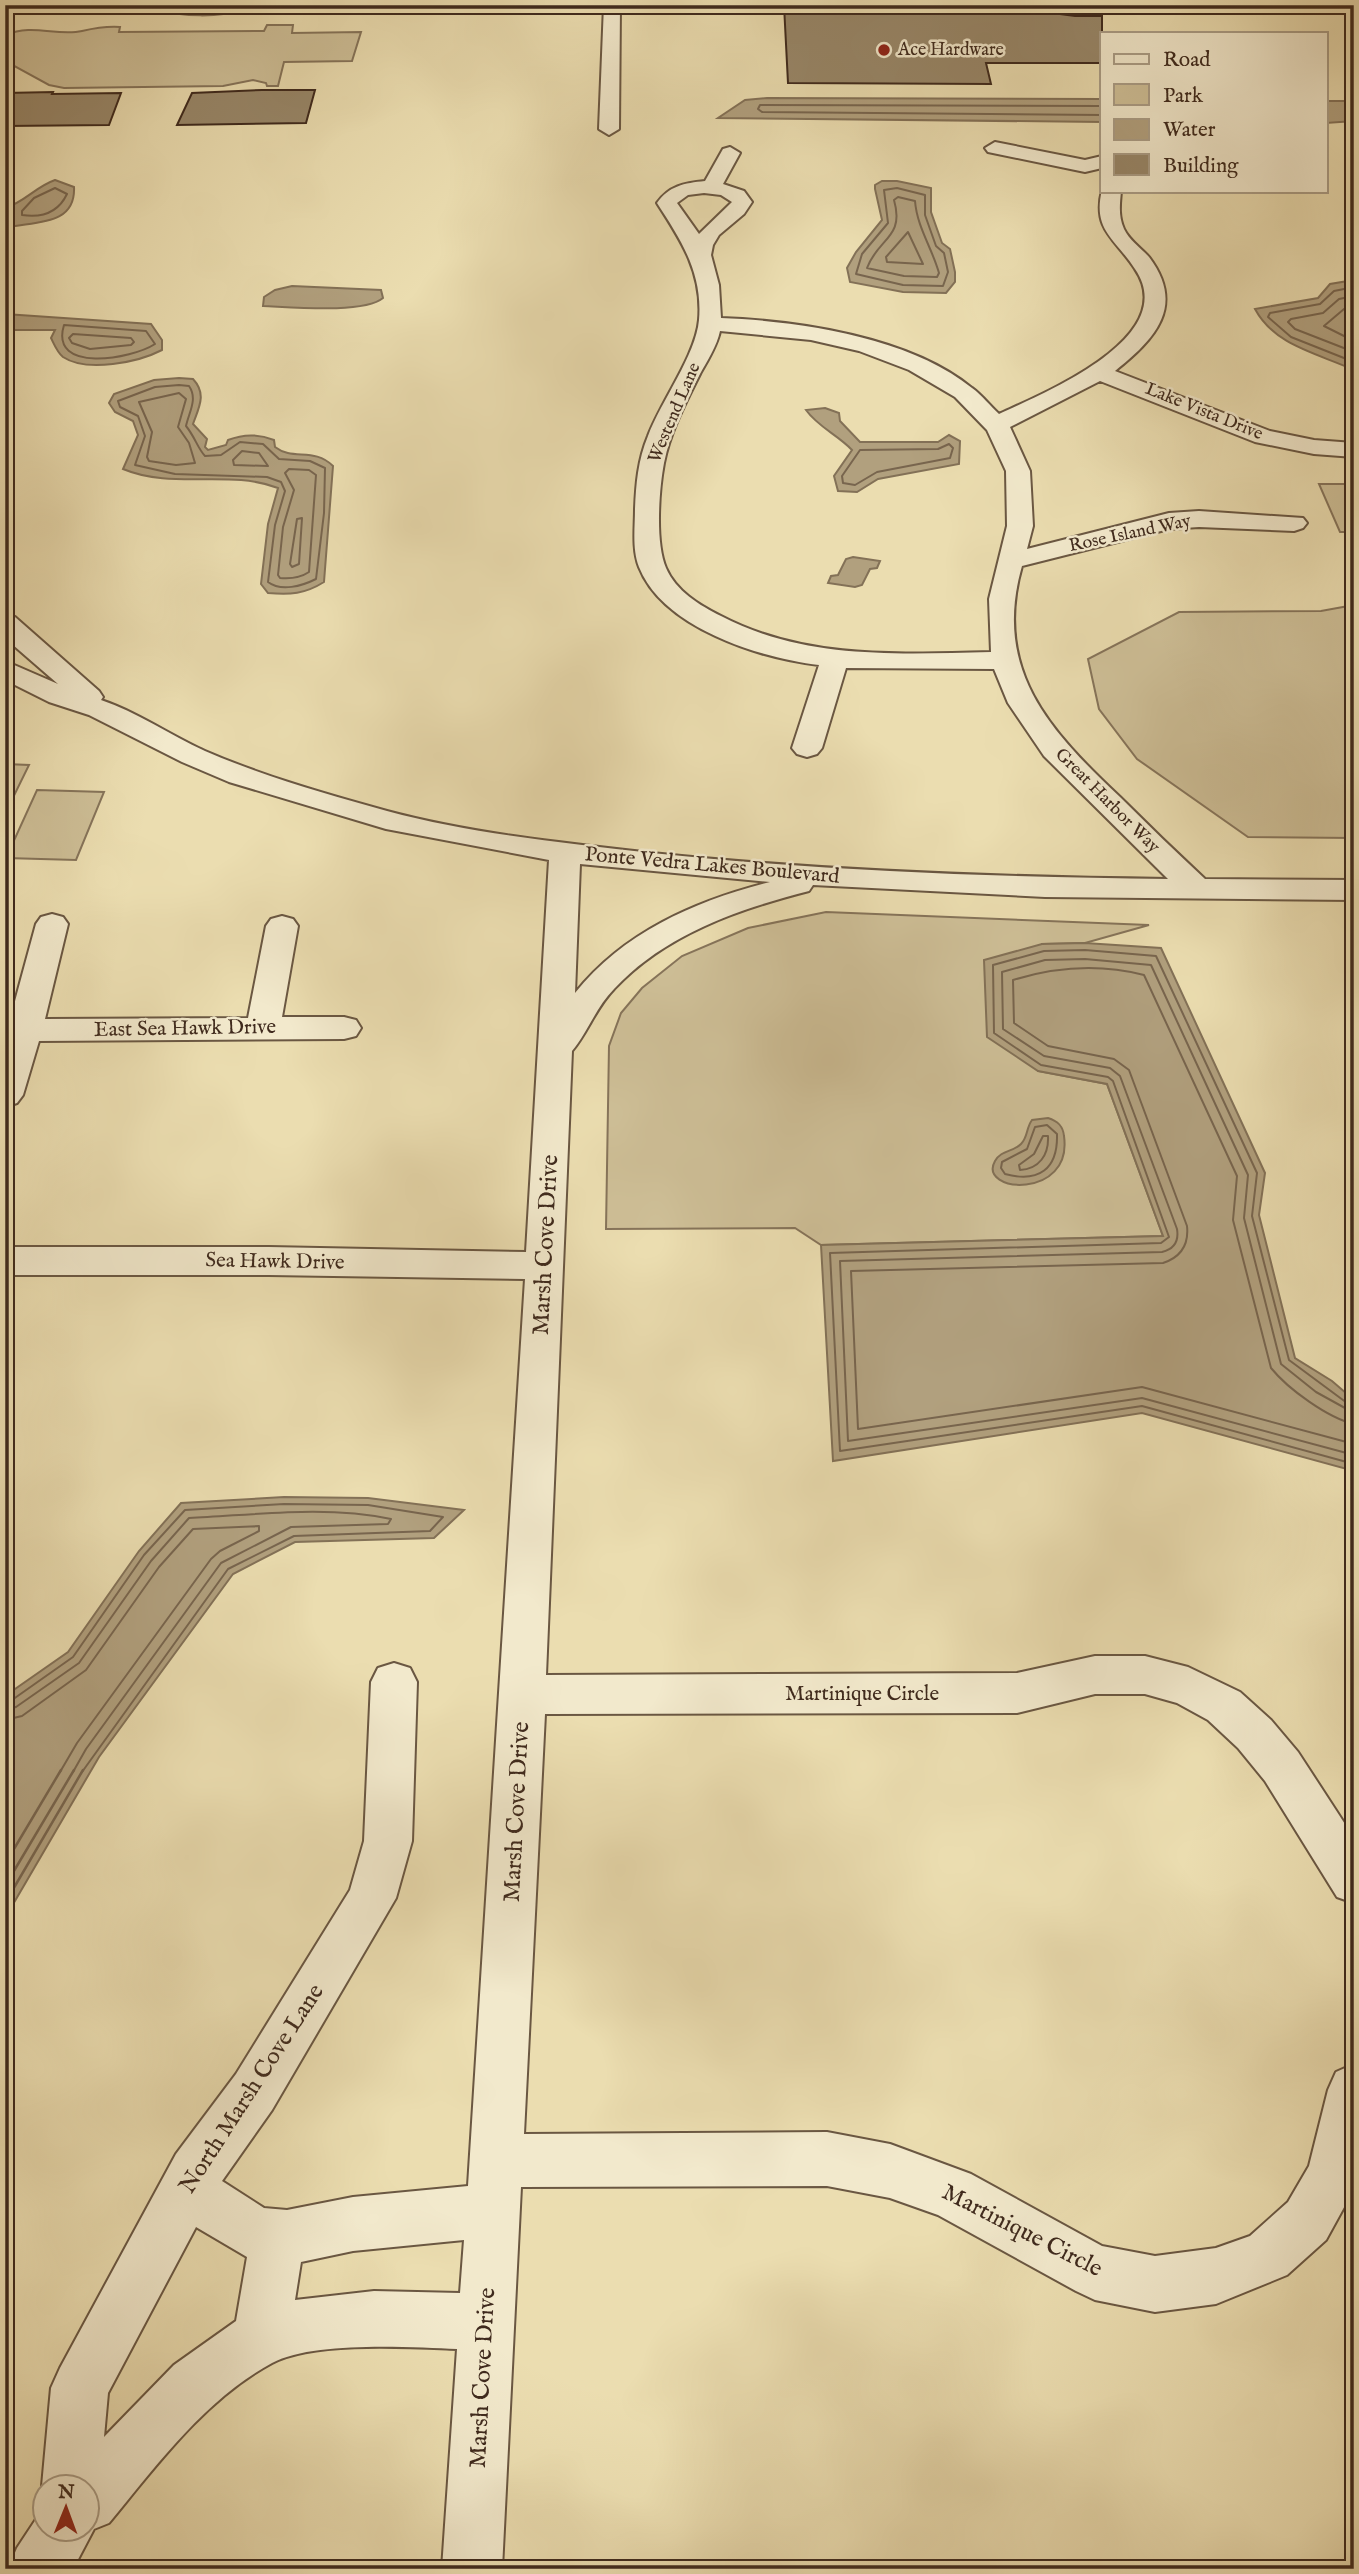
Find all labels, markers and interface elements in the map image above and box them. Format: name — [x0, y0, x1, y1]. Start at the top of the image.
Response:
legend — [1100, 32, 1328, 192]
place label: Ace Hardware — [897, 39, 1004, 62]
marker: Ace Hardware — [876, 42, 892, 58]
text: Road — [1163, 47, 1211, 74]
text: Park — [1163, 83, 1204, 110]
text: Water — [1163, 117, 1216, 144]
text: Building — [1163, 153, 1239, 180]
street label: Westend Lane — [644, 359, 706, 467]
street label: Lake Vista Drive — [1142, 378, 1266, 446]
street label: Rose Island Way — [1067, 510, 1193, 558]
street label: Great Harbor Way — [1050, 744, 1164, 858]
street label: Ponte Vedra Lakes Boulevard — [583, 841, 841, 891]
street label: East Sea Hawk Drive — [94, 1014, 277, 1044]
street label: Marsh Cove Drive — [526, 1154, 566, 1336]
street label: Sea Hawk Drive — [205, 1247, 345, 1277]
street label: Martinique Circle — [785, 1681, 939, 1708]
street label: Marsh Cove Drive — [497, 1721, 537, 1903]
street label: North Marsh Cove Lane — [173, 1978, 331, 2200]
street label: Martinique Circle — [936, 2177, 1108, 2285]
street label: Marsh Cove Drive — [463, 2287, 503, 2469]
north arrow — [32, 2472, 102, 2542]
text: N — [57, 2481, 75, 2505]

